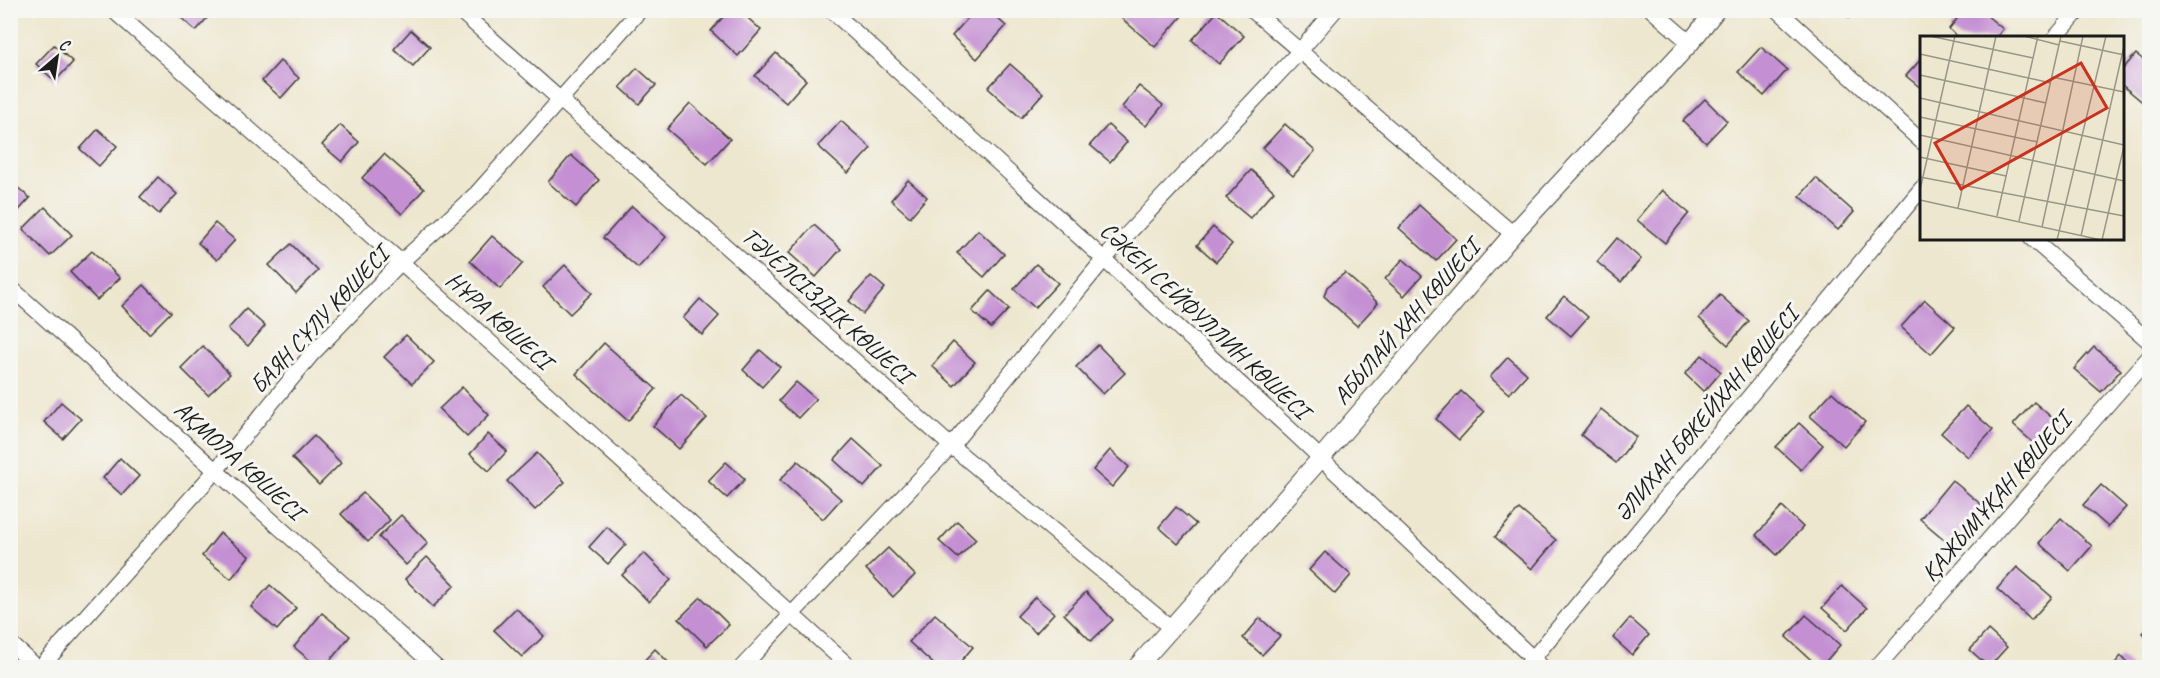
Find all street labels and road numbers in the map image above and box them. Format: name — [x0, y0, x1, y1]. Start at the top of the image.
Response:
street label: СӘКЕН СЕЙФУЛЛИН КӨШЕСІ — [1094, 215, 1320, 429]
street label: ТӘУЕЛСІЗДІК КӨШЕСІ — [736, 221, 922, 393]
street label: АБЫЛАЙ ХАН КӨШЕСІ — [1326, 229, 1489, 411]
street label: БАЯН СҰЛУ КӨШЕСІ — [243, 236, 398, 400]
street label: НҰРА КӨШЕСІ — [440, 265, 562, 379]
street label: ӘЛИХАН БӨКЕЙХАН КӨШЕСІ — [1607, 297, 1808, 527]
street label: АҚМОЛА КӨШЕСІ — [168, 394, 314, 529]
street label: ҚАЖЫМҰҚАН КӨШЕСІ — [1915, 403, 2081, 587]

